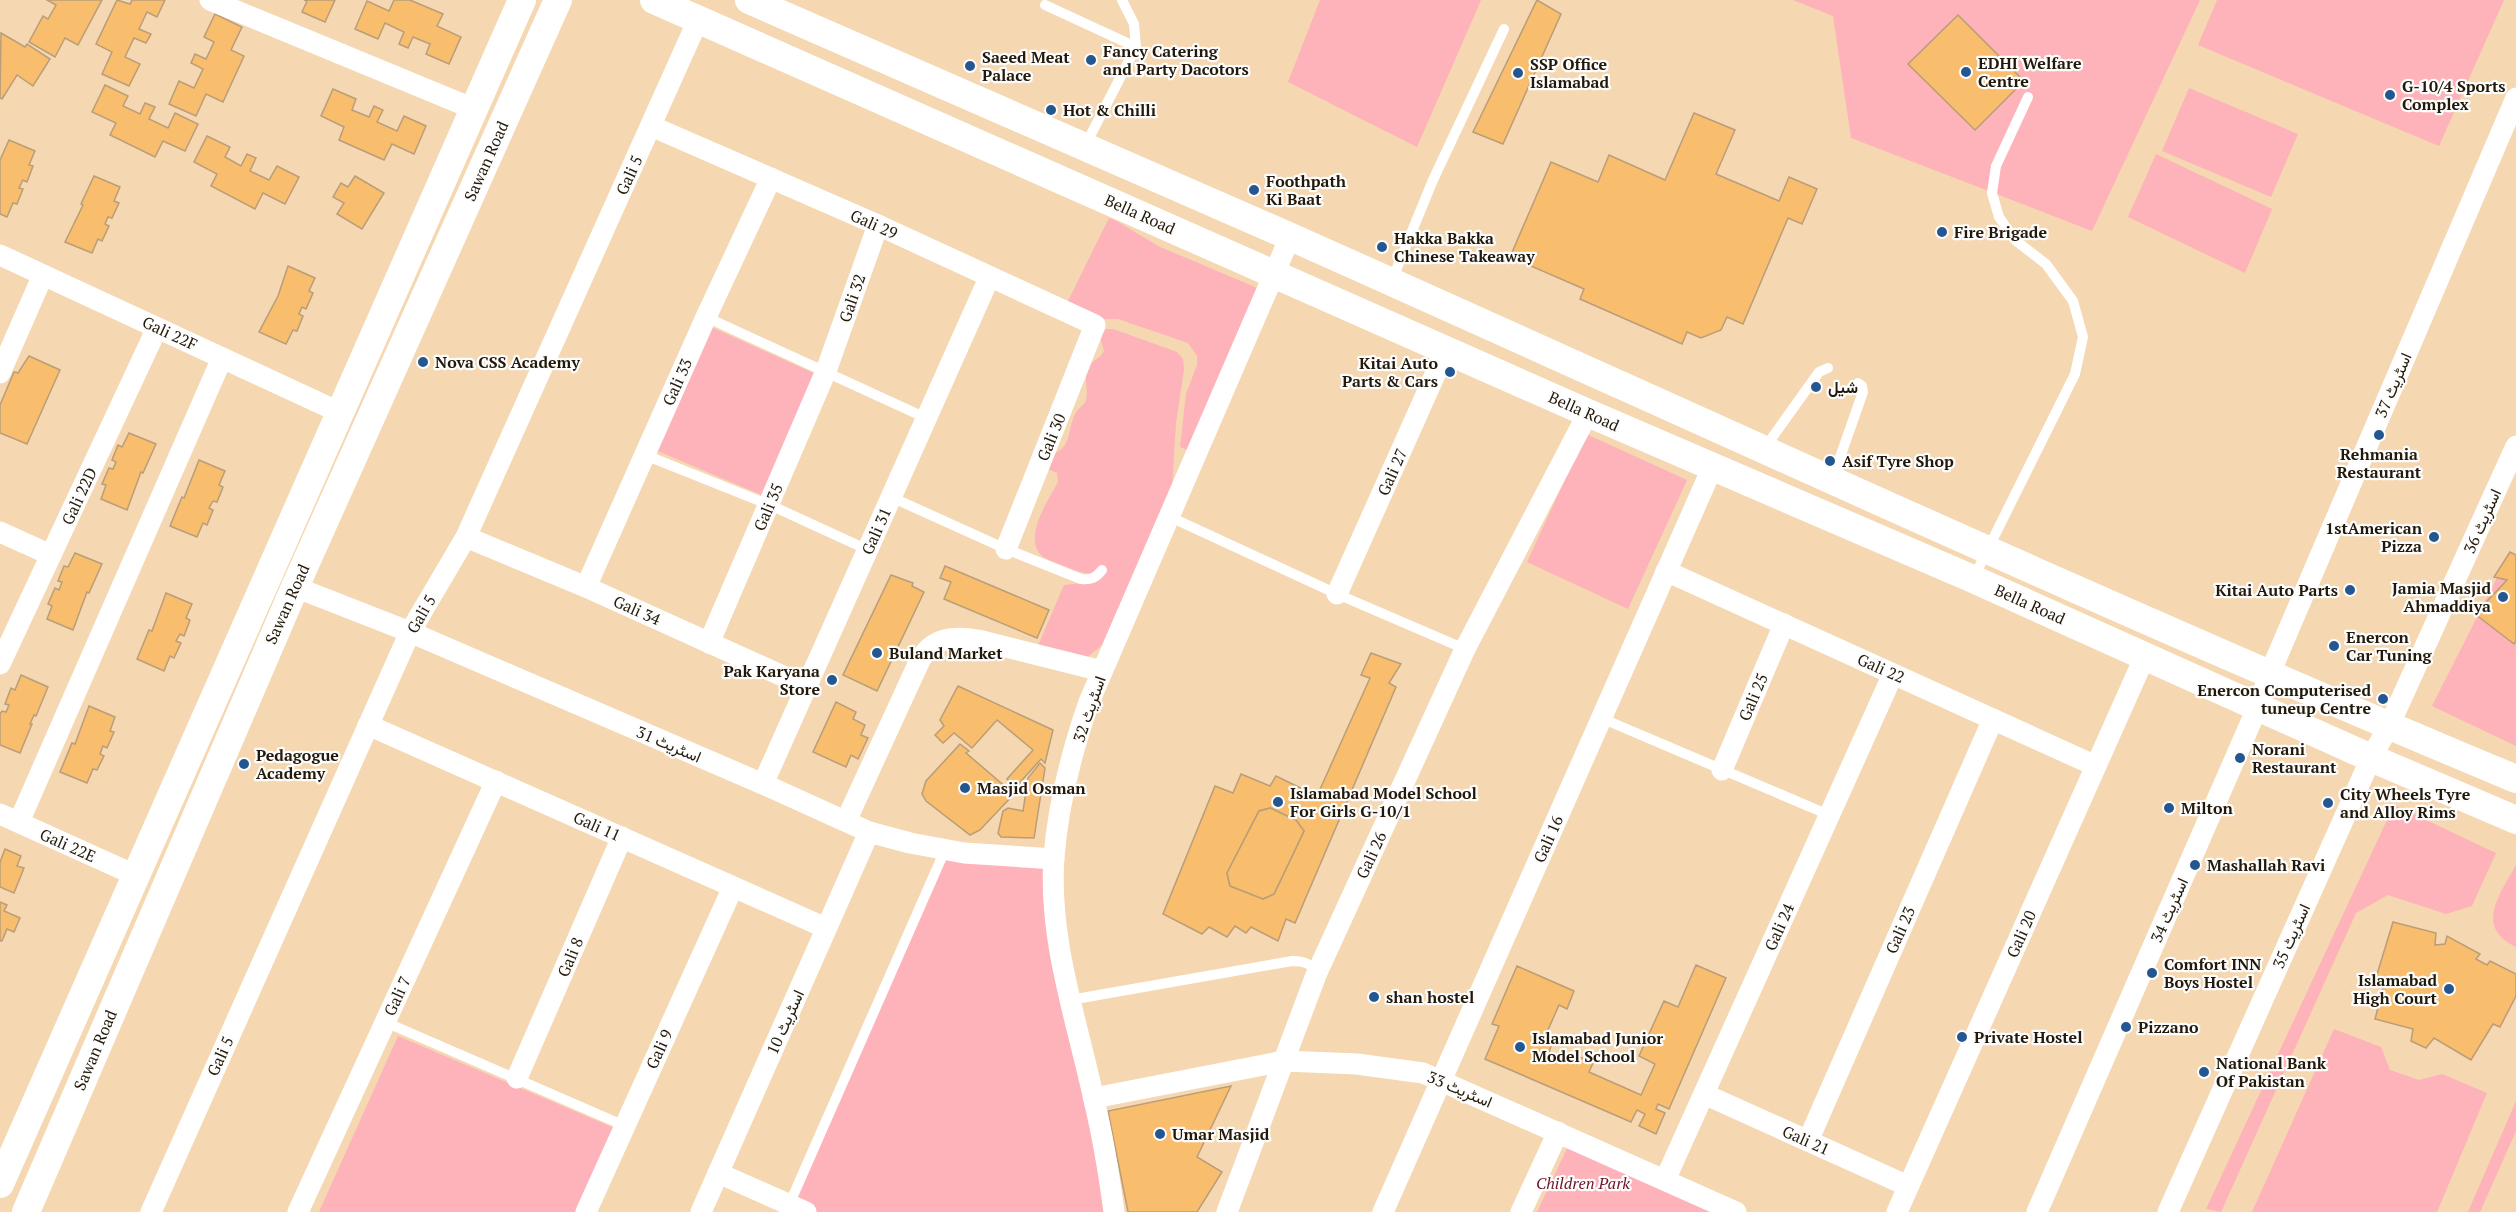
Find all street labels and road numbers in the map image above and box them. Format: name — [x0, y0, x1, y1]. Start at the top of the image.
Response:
street label: Sawan Road — [459, 117, 513, 205]
street label: Gali 5 — [611, 152, 647, 198]
street label: Bella Road — [1101, 189, 1179, 239]
street label: Gali 29 — [847, 204, 901, 244]
street label: Gali 32 — [834, 271, 870, 325]
street label: Gali 22F — [139, 311, 201, 355]
street label: اسٹریٹ 37 — [2369, 349, 2417, 421]
street label: Gali 33 — [657, 355, 697, 409]
street label: Bella Road — [1545, 386, 1623, 436]
street label: Gali 30 — [1031, 410, 1071, 464]
street label: Gali 27 — [1372, 445, 1412, 499]
street label: Gali 22D — [56, 464, 102, 528]
street label: Gali 35 — [748, 480, 788, 534]
street label: اسٹریٹ 36 — [2458, 485, 2506, 557]
street label: Gali 31 — [856, 504, 896, 558]
street label: Sawan Road — [260, 560, 314, 648]
street label: Bella Road — [1991, 579, 2069, 629]
street label: Gali 34 — [610, 590, 665, 630]
street label: Gali 5 — [401, 591, 441, 637]
street label: Gali 22 — [1854, 648, 1908, 688]
street label: Gali 25 — [1733, 670, 1773, 724]
street label: اسٹریٹ 32 — [1067, 673, 1111, 745]
street label: اسٹریٹ 31 — [633, 720, 705, 768]
street label: Gali 11 — [570, 806, 624, 846]
street label: Gali 16 — [1528, 811, 1568, 866]
street label: Gali 22E — [37, 823, 99, 867]
street label: Gali 26 — [1351, 827, 1392, 882]
street label: اسٹریٹ 34 — [2145, 874, 2193, 946]
street label: Gali 24 — [1759, 899, 1799, 954]
street label: اسٹریٹ 35 — [2267, 900, 2315, 972]
street label: Gali 23 — [1880, 903, 1920, 957]
street label: Gali 20 — [2001, 907, 2041, 961]
street label: Gali 8 — [552, 934, 588, 980]
street label: Gali 7 — [378, 973, 416, 1019]
street label: اسٹریٹ 10 — [761, 986, 809, 1058]
street label: Sawan Road — [68, 1006, 122, 1094]
street label: Gali 9 — [641, 1026, 677, 1072]
street label: Gali 5 — [202, 1033, 238, 1079]
street label: اسٹریٹ 33 — [1424, 1065, 1496, 1113]
street label: Gali 21 — [1779, 1120, 1833, 1160]

